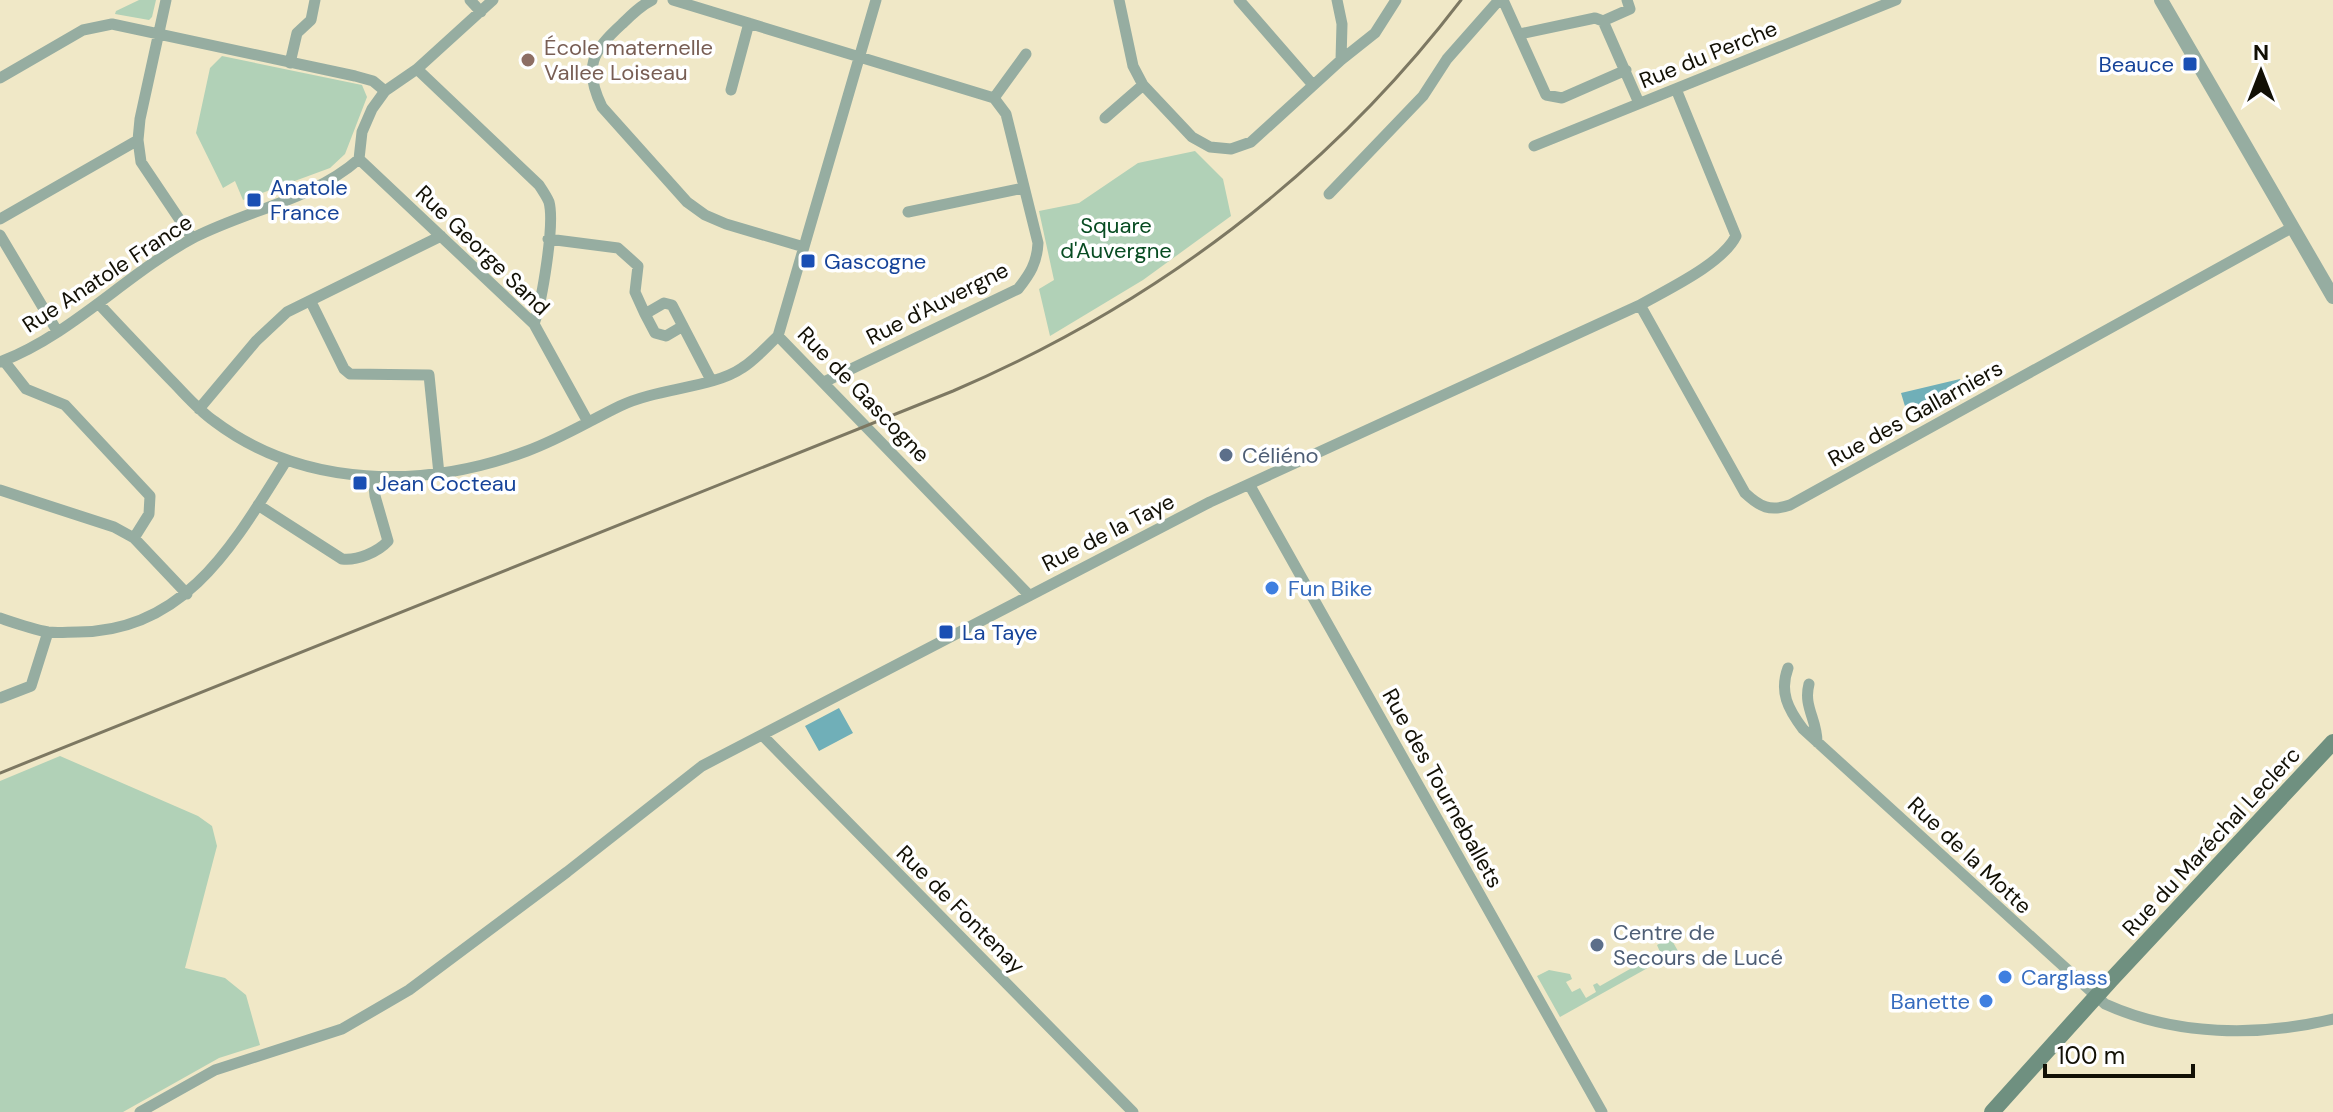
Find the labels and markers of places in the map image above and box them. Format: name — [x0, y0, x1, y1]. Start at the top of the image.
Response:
place label: École maternelle Vallee Loiseau — [544, 33, 713, 87]
place label: Beauce — [2099, 50, 2174, 79]
marker: École maternelle Vallee Loiseau — [519, 51, 537, 69]
marker: Beauce — [2181, 55, 2199, 73]
place label: Anatole France — [270, 173, 348, 227]
marker: Anatole France — [245, 191, 263, 209]
place label: Gascogne — [824, 247, 926, 276]
marker: Gascogne — [799, 252, 817, 270]
place label: Céliéno — [1242, 441, 1319, 470]
marker: Céliéno — [1217, 446, 1235, 464]
place label: Jean Cocteau — [376, 469, 516, 498]
marker: Jean Cocteau — [351, 474, 369, 492]
place label: Fun Bike — [1288, 574, 1372, 603]
marker: Fun Bike — [1263, 579, 1281, 597]
place label: La Taye — [962, 618, 1037, 647]
marker: La Taye — [937, 623, 955, 641]
place label: Centre de Secours de Lucé — [1613, 918, 1783, 972]
marker: Centre de Secours de Lucé — [1588, 936, 1606, 954]
place label: Carglass — [2021, 963, 2108, 992]
marker: Carglass — [1996, 968, 2014, 986]
place label: Banette — [1891, 987, 1970, 1016]
marker: Banette — [1977, 992, 1995, 1010]

